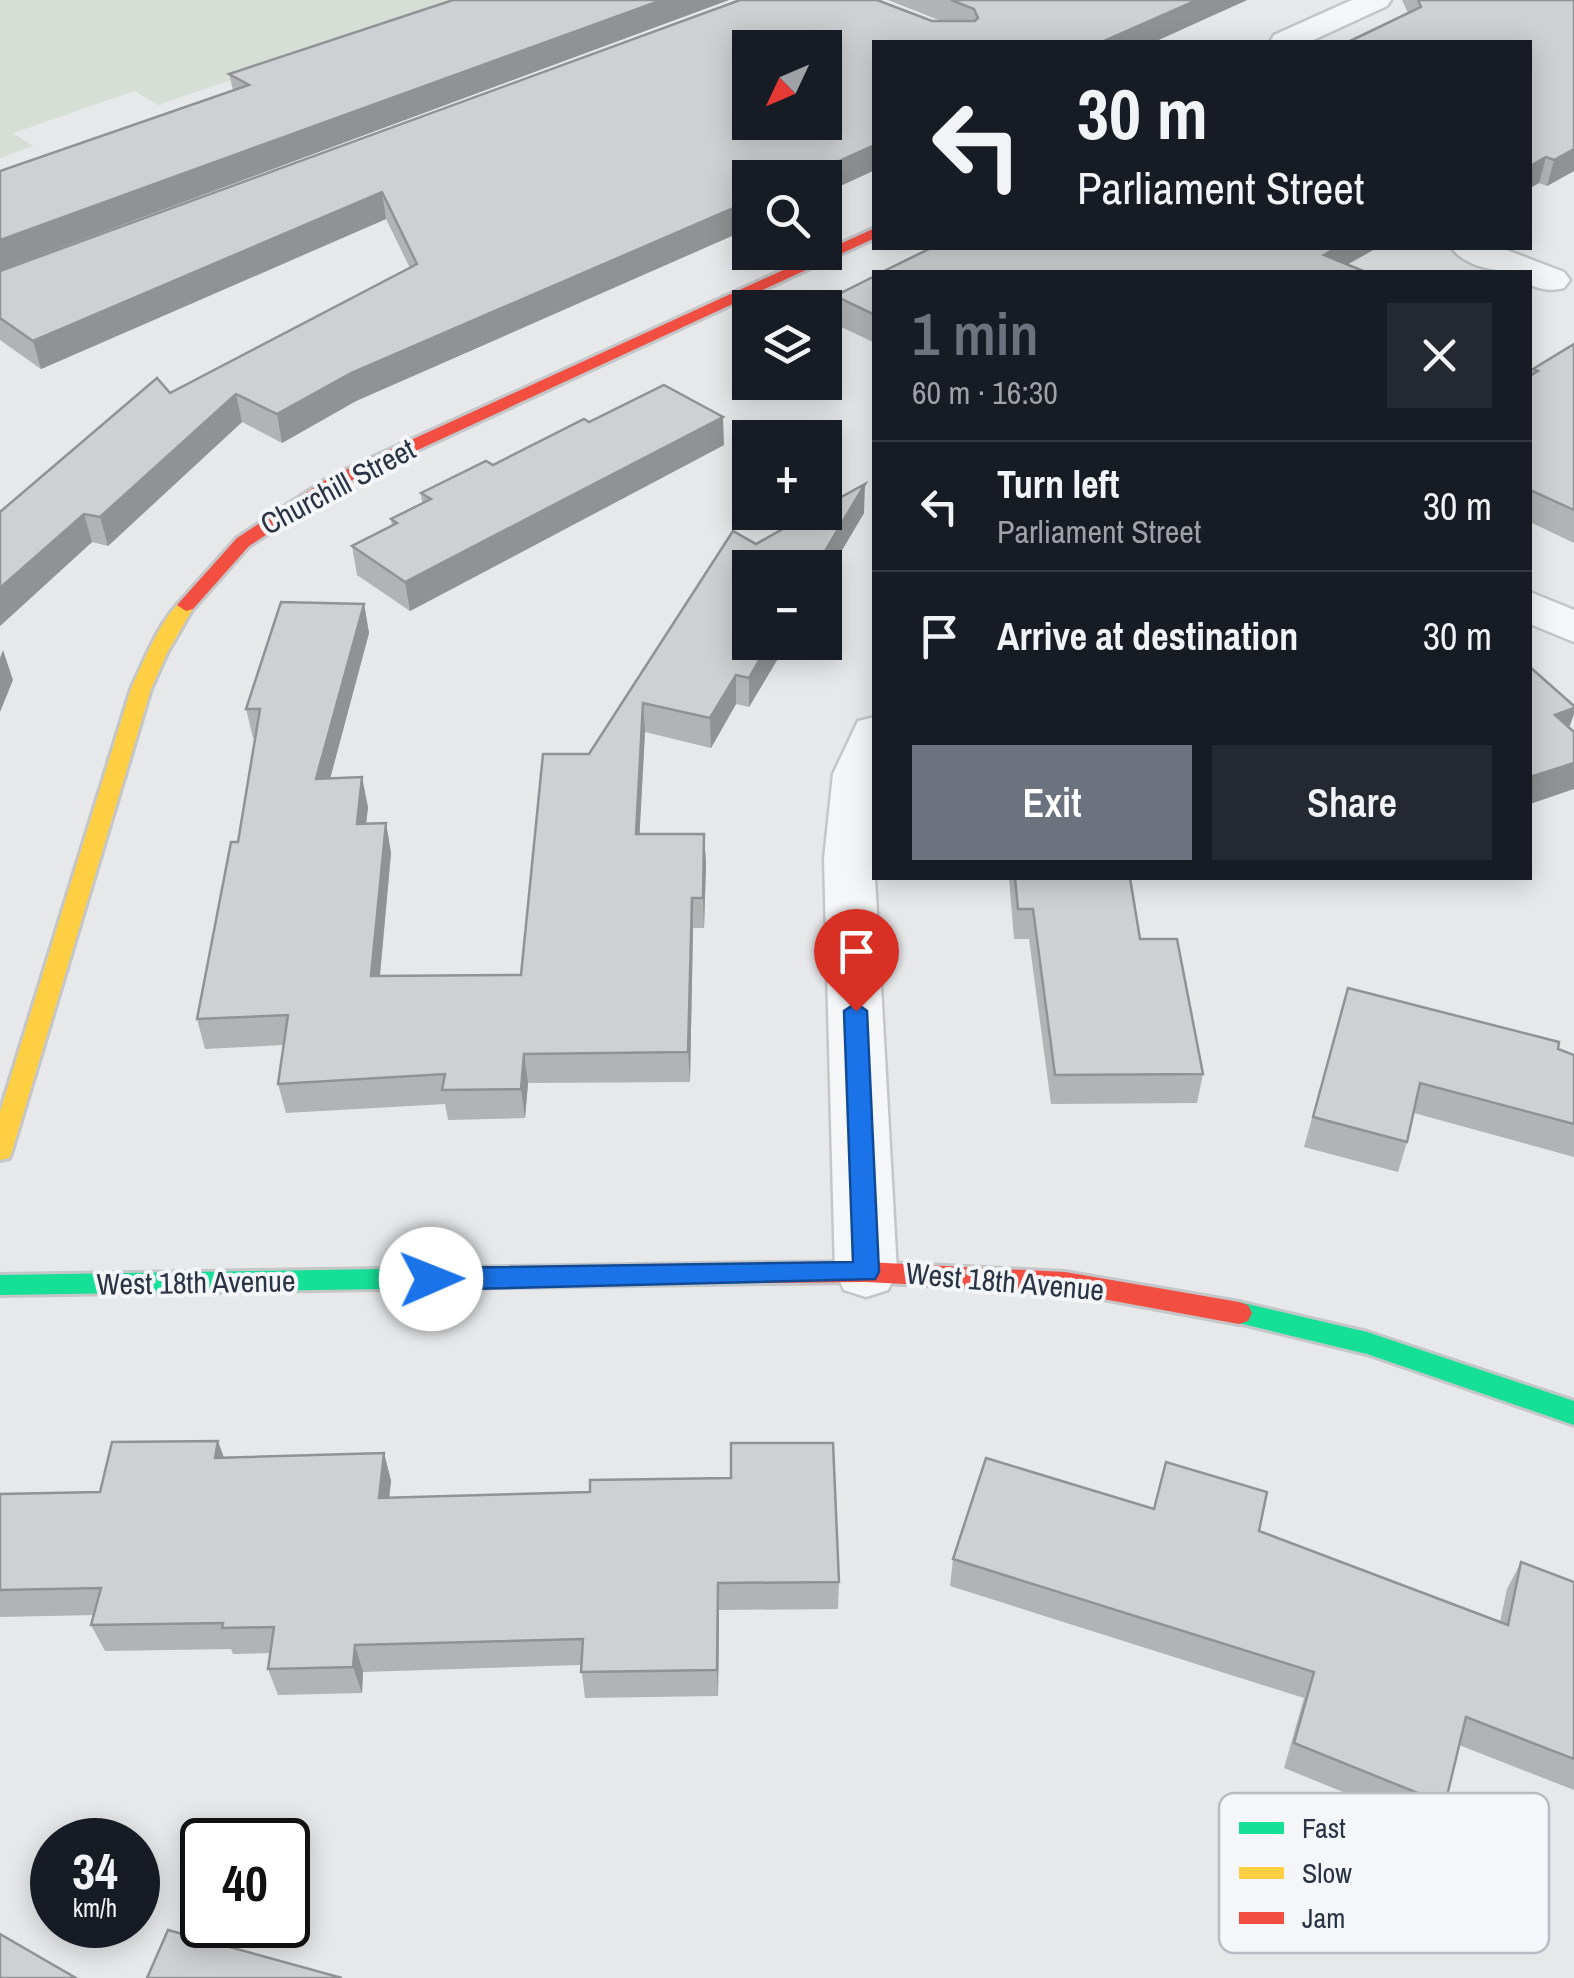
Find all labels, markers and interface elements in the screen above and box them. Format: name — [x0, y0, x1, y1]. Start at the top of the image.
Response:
north arrow — [732, 30, 842, 140]
map controls — [732, 30, 842, 660]
text: 30 m — [1077, 67, 1208, 161]
icon: left — [912, 80, 1042, 210]
text: Parliament Street — [1077, 157, 1364, 218]
button: search — [732, 160, 842, 270]
button: layers — [732, 290, 842, 400]
text: 1 min — [912, 293, 1039, 374]
button: close — [1387, 303, 1492, 408]
text: 60 m · 16:30 — [912, 371, 1058, 414]
button: + — [732, 420, 842, 530]
street label: Churchill Street — [253, 429, 422, 544]
text: Turn left — [997, 459, 1119, 510]
icon: left — [912, 479, 967, 534]
text: 30 m — [1423, 481, 1492, 532]
text: Parliament Street — [997, 510, 1201, 553]
button: − — [732, 550, 842, 660]
icon: arrive — [912, 609, 967, 664]
text: Arrive at destination — [997, 611, 1298, 662]
text: 30 m — [1423, 611, 1492, 662]
button: Exit — [912, 745, 1192, 860]
button: Share — [1212, 745, 1492, 860]
pin — [814, 909, 899, 1012]
icon: arrive — [829, 924, 884, 979]
position arrow — [379, 1227, 483, 1331]
street label: West 18th Avenue — [904, 1252, 1106, 1310]
street label: West 18th Avenue — [96, 1260, 296, 1304]
legend — [1219, 1793, 1549, 1953]
text: Fast — [1302, 1809, 1346, 1847]
speed limit sign: 40 — [180, 1818, 310, 1948]
text: 34 — [72, 1837, 118, 1905]
text: Slow — [1302, 1854, 1352, 1892]
text: km/h — [73, 1891, 117, 1925]
text: Jam — [1302, 1899, 1345, 1937]

